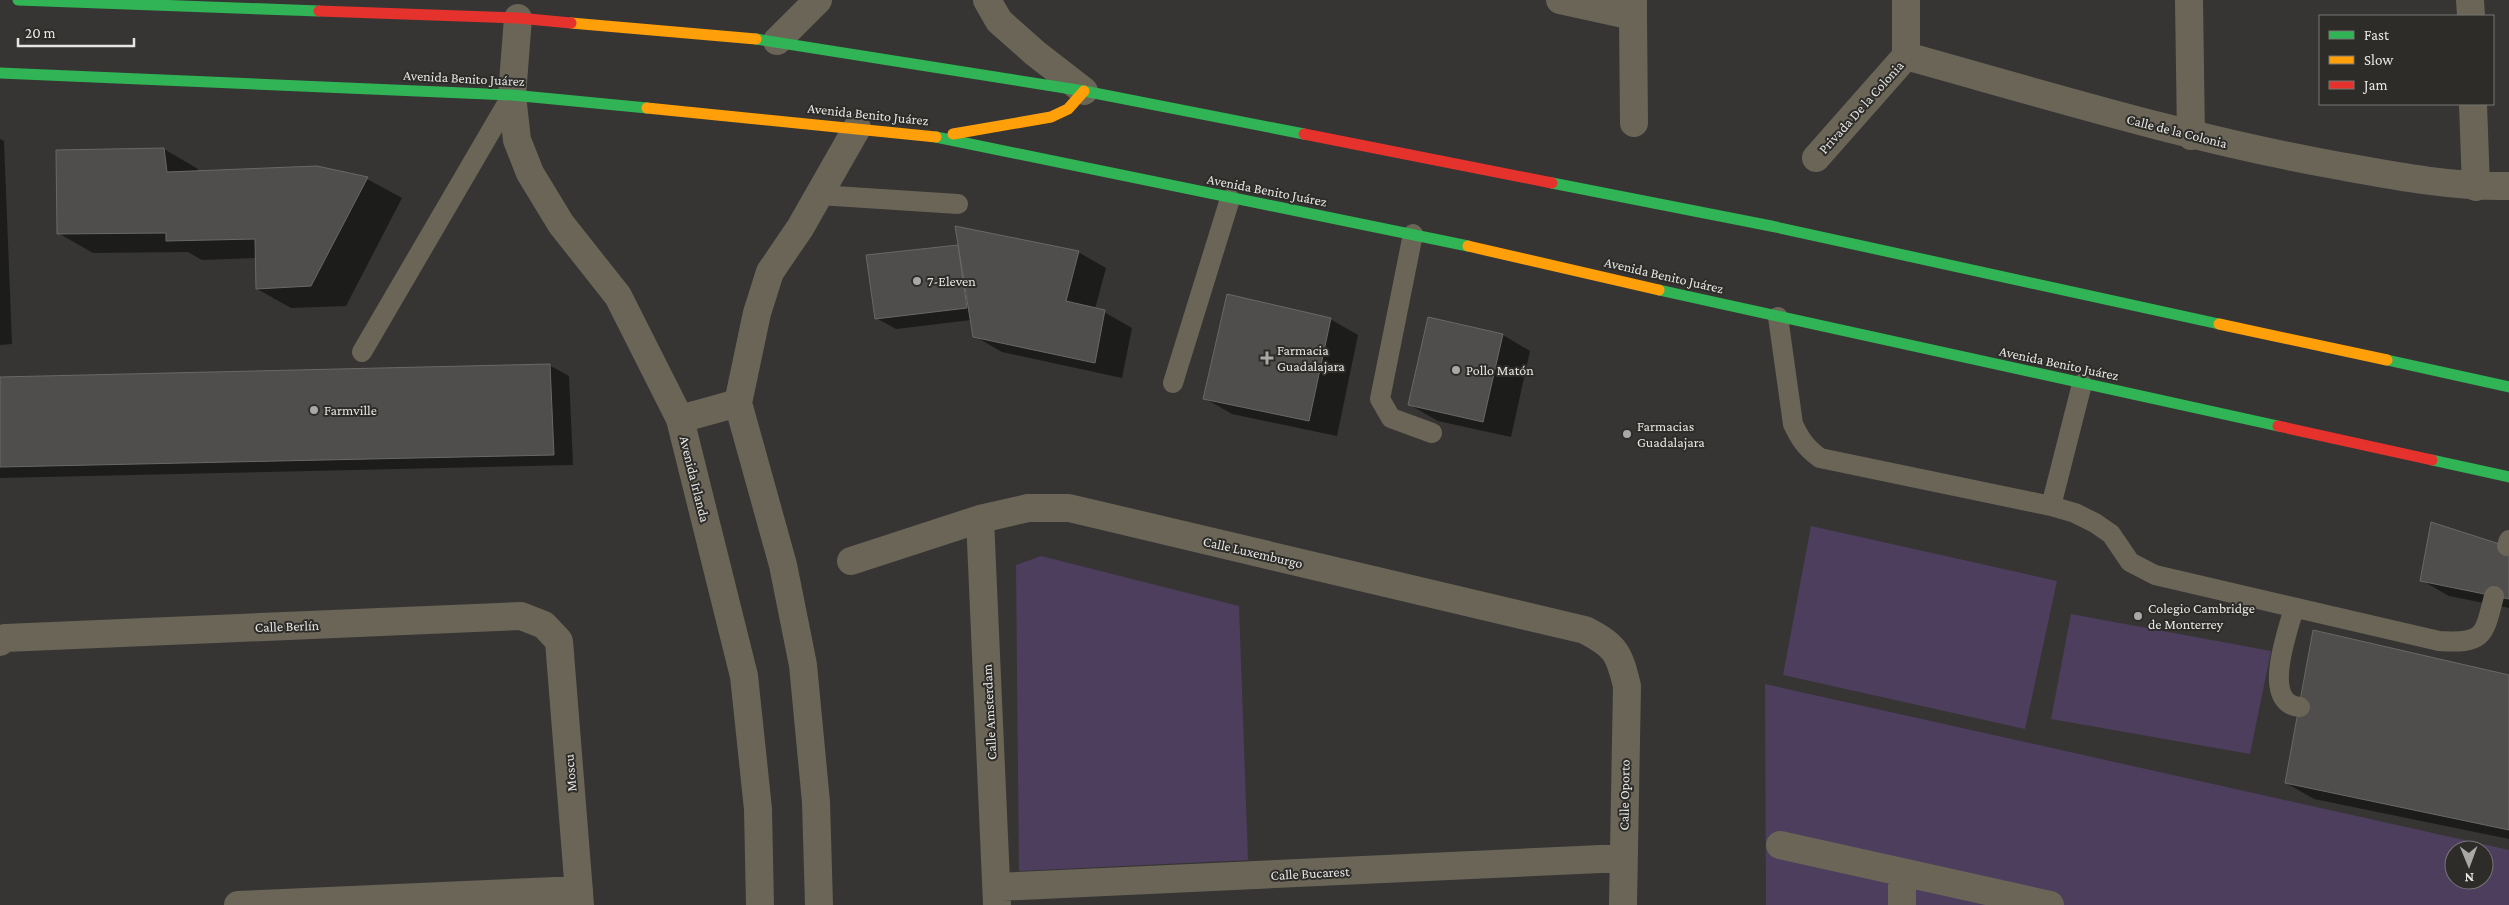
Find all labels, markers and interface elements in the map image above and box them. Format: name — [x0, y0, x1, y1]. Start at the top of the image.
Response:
scale bar — [18, 15, 134, 47]
legend — [2319, 15, 2494, 105]
text: 20 m — [25, 25, 56, 41]
text: Fast — [2364, 27, 2390, 43]
text: Slow — [2364, 52, 2394, 68]
street label: Privada De la Colonia — [1815, 57, 1907, 157]
street label: Avenida Benito Juárez — [403, 67, 525, 89]
text: Jam — [2362, 77, 2387, 94]
street label: Avenida Benito Juárez — [807, 100, 929, 128]
street label: Calle de la Colonia — [2125, 111, 2229, 151]
street label: Avenida Benito Juárez — [1206, 171, 1328, 209]
street label: Avenida Benito Juárez — [1603, 254, 1725, 297]
place label: 7-Eleven — [927, 273, 976, 289]
marker: 7-Eleven — [911, 275, 923, 287]
place label: Farmacia Guadalajara — [1277, 342, 1345, 375]
street label: Avenida Benito Juárez — [1998, 343, 2120, 383]
marker: Farmacia Guadalajara — [1261, 352, 1273, 364]
place label: Pollo Matón — [1466, 362, 1534, 378]
marker: Pollo Matón — [1450, 364, 1462, 376]
place label: Farmville — [324, 402, 377, 418]
marker: Farmville — [308, 404, 320, 416]
place label: Farmacias Guadalajara — [1637, 418, 1705, 451]
marker: Farmacias Guadalajara — [1621, 428, 1633, 440]
street label: Avenida Irlanda — [677, 434, 714, 524]
street label: Calle Luxemburgo — [1202, 533, 1304, 571]
place label: Colegio Cambridge de Monterrey — [2148, 600, 2255, 632]
marker: Colegio Cambridge de Monterrey — [2132, 610, 2144, 622]
street label: Calle Berlín — [255, 617, 320, 635]
street label: Calle Amsterdam — [978, 664, 1000, 760]
street label: Moscu — [560, 753, 580, 792]
street label: Calle Oporto — [1615, 759, 1633, 831]
north arrow — [2444, 840, 2494, 890]
street label: Calle Bucarest — [1270, 863, 1350, 883]
text: N — [2464, 870, 2474, 886]

